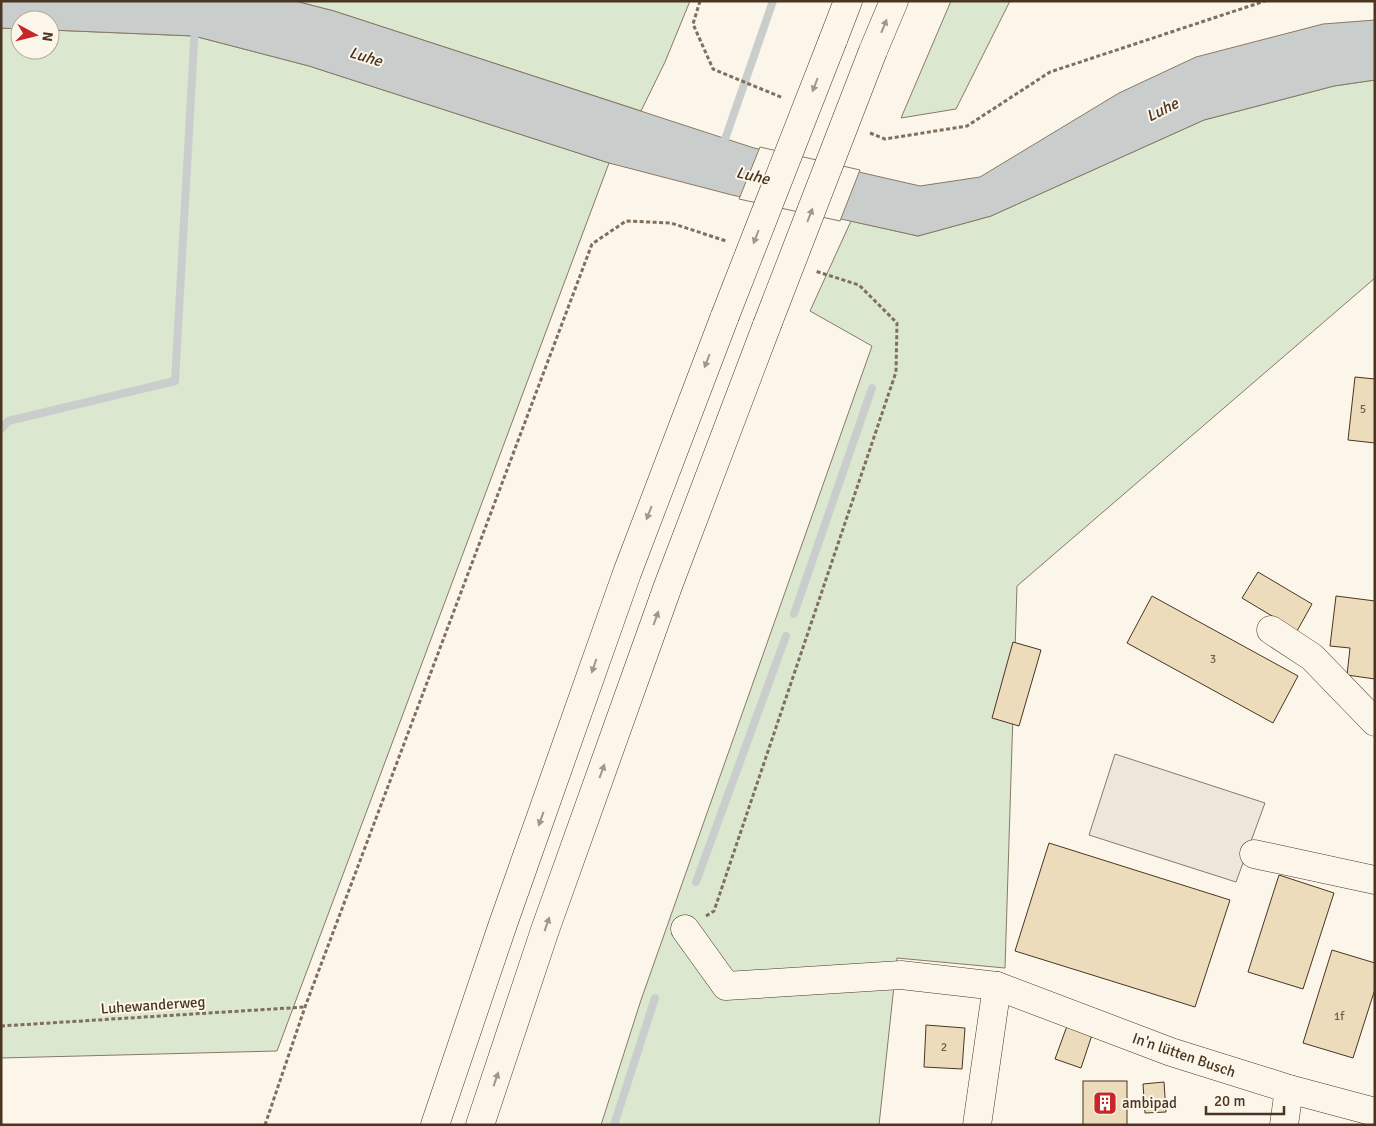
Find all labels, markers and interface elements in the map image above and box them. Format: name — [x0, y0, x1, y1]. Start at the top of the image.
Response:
north arrow — [10, 10, 60, 60]
one-way arrow — [880, 19, 888, 33]
text: N — [38, 31, 56, 42]
water label: Luhe — [347, 43, 386, 72]
one-way arrow — [811, 78, 818, 93]
water label: Luhe — [1143, 93, 1183, 126]
water label: Luhe — [734, 162, 772, 190]
one-way arrow — [806, 207, 814, 222]
one-way arrow — [751, 230, 759, 244]
one-way arrow — [703, 354, 711, 368]
house number: 5 — [1360, 402, 1366, 417]
one-way arrow — [645, 506, 653, 520]
one-way arrow — [653, 611, 660, 626]
house number: 3 — [1210, 652, 1216, 667]
one-way arrow — [590, 658, 597, 673]
one-way arrow — [599, 764, 606, 779]
one-way arrow — [537, 812, 545, 827]
one-way arrow — [544, 917, 551, 932]
street label: Luhewanderweg — [100, 992, 206, 1018]
house number: 1f — [1334, 1009, 1345, 1024]
street label: In'n lütten Busch — [1130, 1029, 1238, 1081]
house number: 2 — [941, 1040, 947, 1055]
one-way arrow — [492, 1071, 500, 1086]
scale bar — [1206, 1084, 1284, 1116]
building icon: ambipad — [1092, 1090, 1118, 1116]
text: 20 m — [1214, 1092, 1245, 1110]
place label: ambipad — [1122, 1094, 1177, 1112]

